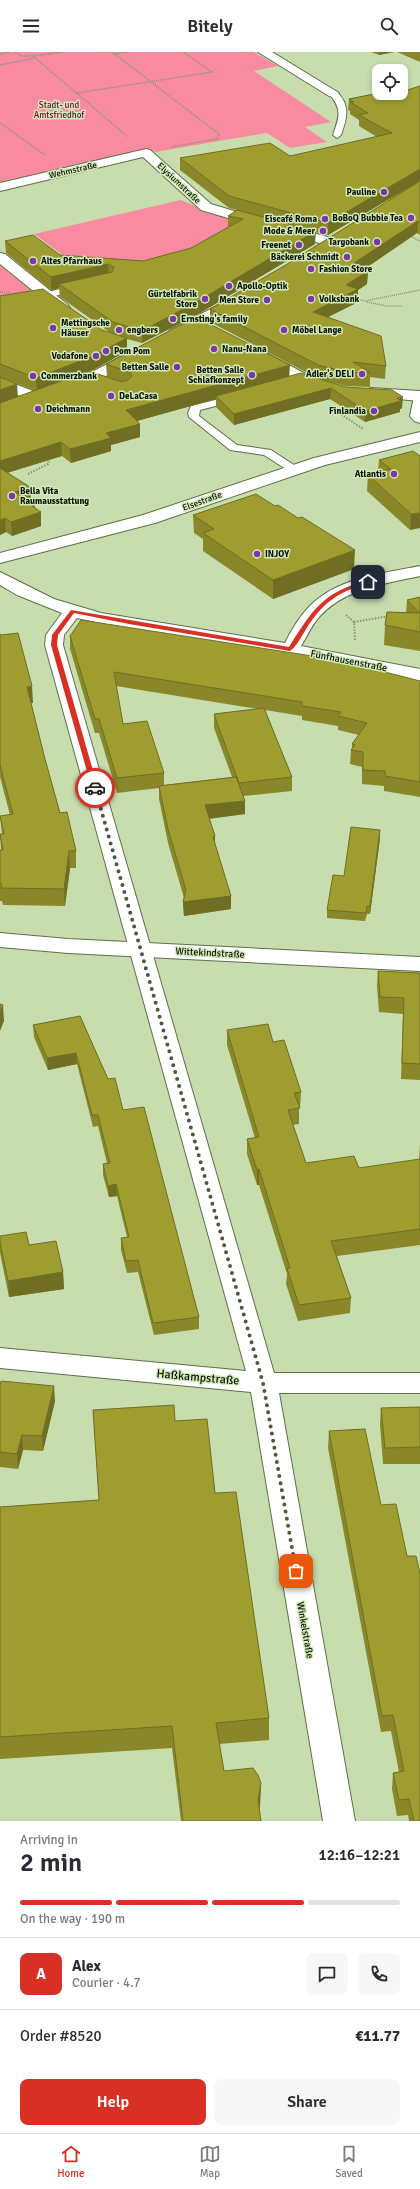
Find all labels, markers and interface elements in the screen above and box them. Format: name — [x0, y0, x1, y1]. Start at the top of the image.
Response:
icon: menu — [20, 15, 42, 37]
text: Bitely — [187, 15, 233, 37]
icon: search — [378, 15, 400, 37]
map controls — [372, 64, 408, 100]
button: locate — [372, 64, 408, 100]
park label: Stadt- und Amtsfriedhof — [34, 100, 85, 121]
street label: Wehmstraße — [48, 160, 99, 181]
street label: Elysiumstraße — [155, 160, 203, 207]
place label: Pauline — [347, 187, 377, 198]
marker: Pauline — [379, 187, 389, 197]
place label: BoBoQ Bubble Tea — [332, 213, 403, 224]
marker: BoBoQ Bubble Tea — [406, 213, 416, 223]
place label: Eiscafé Roma — [265, 214, 317, 225]
marker: Eiscafé Roma — [320, 214, 330, 224]
place label: Mode & Meer — [264, 226, 315, 237]
marker: Mode & Meer — [318, 226, 328, 236]
place label: Targobank — [328, 237, 369, 248]
marker: Targobank — [372, 237, 382, 247]
place label: Freenet — [261, 240, 292, 251]
marker: Freenet — [294, 240, 304, 250]
place label: Bäckerei Schmidt — [271, 252, 340, 263]
marker: Bäckerei Schmidt — [342, 252, 352, 262]
marker: Altes Pfarrhaus — [28, 256, 38, 266]
place label: Altes Pfarrhaus — [41, 256, 102, 267]
marker: Fashion Store — [306, 264, 316, 274]
place label: Fashion Store — [319, 264, 373, 275]
marker: Apollo-Optik — [224, 281, 234, 291]
place label: Apollo-Optik — [237, 281, 288, 292]
place label: Gürtelfabrik Store — [148, 289, 198, 310]
marker: Gürtelfabrik Store — [200, 294, 210, 304]
marker: Volksbank — [306, 294, 316, 304]
place label: Volksbank — [319, 294, 360, 305]
place label: Men Store — [219, 295, 260, 306]
marker: Men Store — [262, 295, 272, 305]
place label: Ernsting's family — [181, 313, 248, 325]
marker: Ernsting's family — [168, 314, 178, 324]
place label: Mettingsche Häuser — [61, 318, 110, 339]
marker: Mettingsche Häuser — [48, 323, 58, 333]
marker: engbers — [114, 325, 124, 335]
place label: engbers — [127, 325, 158, 336]
marker: Möbel Lange — [279, 325, 289, 335]
place label: Möbel Lange — [292, 325, 342, 336]
marker: Nanu-Nana — [209, 344, 219, 354]
place label: Nanu-Nana — [222, 344, 267, 355]
marker: Pom Pom — [101, 346, 111, 356]
place label: Pom Pom — [114, 346, 150, 357]
place label: Vodafone — [52, 351, 89, 362]
marker: Vodafone — [91, 351, 101, 361]
place label: Betten Salle — [121, 362, 170, 373]
marker: Betten Salle — [172, 362, 182, 372]
place label: Betten Salle Schlafkonzept — [188, 365, 245, 386]
place label: Adler's DELI — [306, 368, 354, 380]
marker: Adler's DELI — [357, 369, 367, 379]
marker: Betten Salle Schlafkonzept — [247, 370, 257, 380]
marker: Commerzbank — [28, 371, 38, 381]
place label: Commerzbank — [41, 371, 97, 382]
marker: DeLaCasa — [106, 391, 116, 401]
place label: DeLaCasa — [119, 391, 158, 402]
marker: Deichmann — [33, 404, 43, 414]
place label: Deichmann — [46, 404, 90, 415]
place label: Finlandia — [329, 406, 366, 417]
marker: Finlandia — [369, 406, 379, 416]
place label: Atlantis — [355, 469, 386, 480]
marker: Atlantis — [389, 469, 399, 479]
place label: Bella Vita Raumausstattung — [20, 486, 89, 507]
street label: Elsestraße — [181, 489, 224, 514]
marker: Bella Vita Raumausstattung — [7, 491, 17, 501]
marker: INJOY — [252, 549, 262, 559]
place label: INJOY — [265, 549, 289, 560]
pin — [351, 565, 385, 599]
icon: home — [357, 571, 379, 593]
street label: Fünfhausenstraße — [309, 648, 388, 674]
courier — [75, 768, 115, 808]
icon: car — [84, 777, 106, 799]
street label: Wittekindstraße — [175, 945, 245, 961]
street label: Haßkampstraße — [156, 1366, 240, 1389]
pin — [279, 1554, 313, 1588]
icon: bag — [285, 1560, 307, 1582]
street label: Winkelstraße — [294, 1601, 316, 1659]
text: Arriving in — [20, 1832, 78, 1848]
text: 12:16–12:21 — [319, 1846, 400, 1864]
text: 2 min — [20, 1847, 82, 1879]
text: On the way · 190 m — [20, 1911, 125, 1927]
button: chat — [306, 1953, 348, 1995]
button: phone — [358, 1953, 400, 1995]
text: Alex — [72, 1957, 101, 1975]
text: A — [36, 1965, 46, 1983]
text: Courier · 4.7 — [72, 1975, 141, 1991]
text: Order #8520 — [20, 2027, 102, 2045]
text: €11.77 — [355, 2027, 400, 2045]
button: Help — [20, 2079, 206, 2125]
button: Share — [214, 2079, 400, 2125]
tab: Home — [57, 2143, 85, 2180]
tab: Map — [199, 2143, 221, 2180]
tab: Saved — [335, 2143, 363, 2180]

